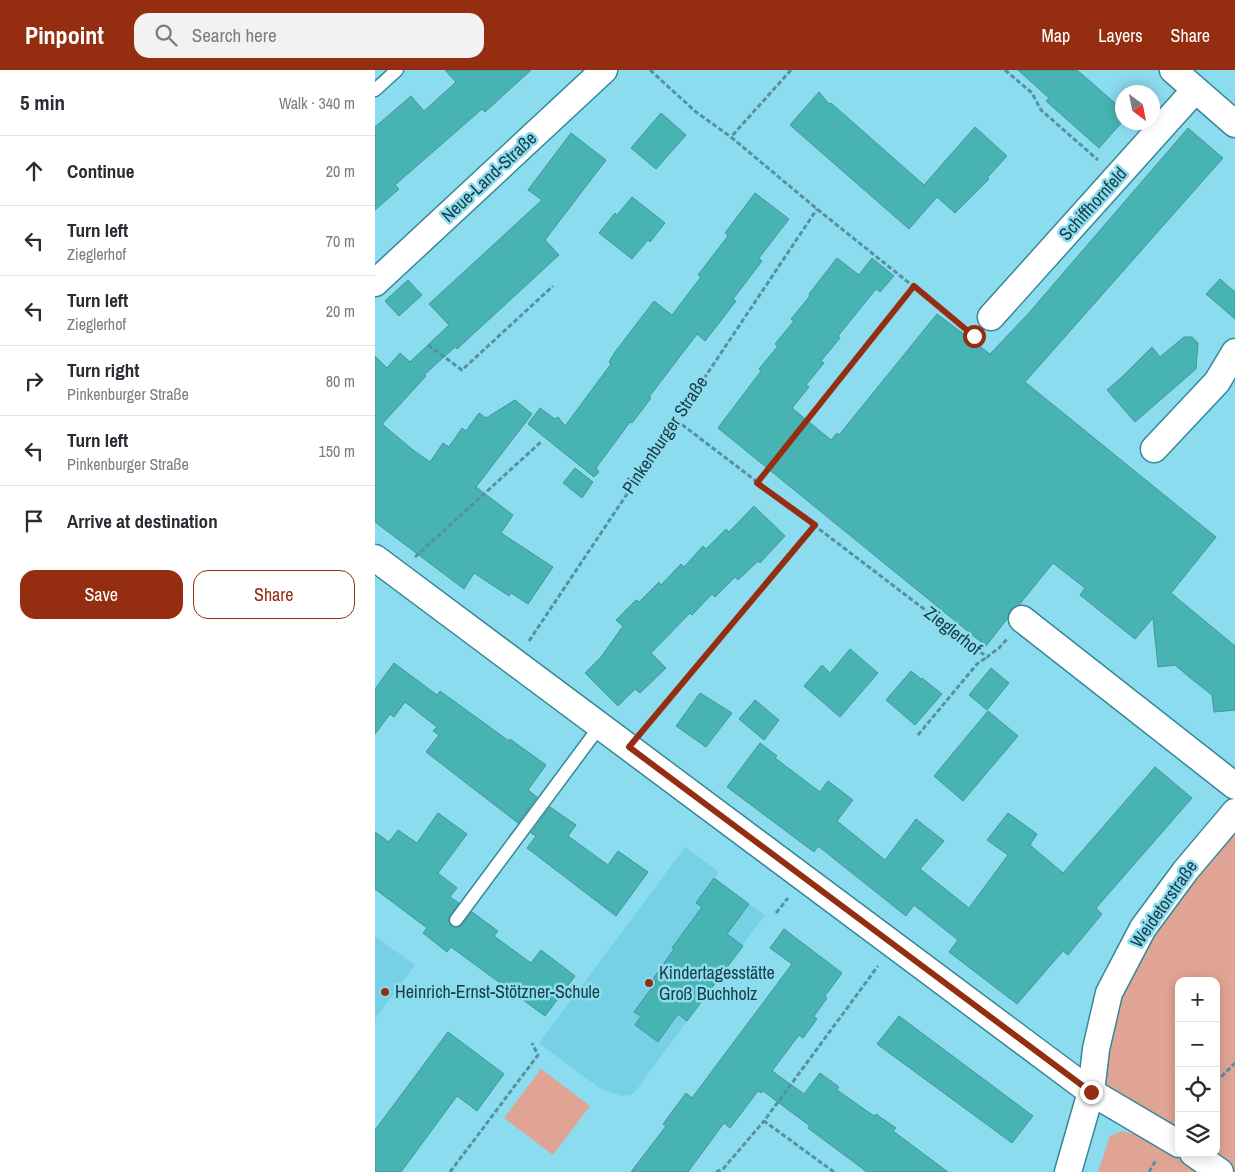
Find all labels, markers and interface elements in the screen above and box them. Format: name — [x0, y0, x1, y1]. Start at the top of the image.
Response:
search box — [134, 13, 484, 58]
text: Pinpoint — [25, 19, 104, 51]
icon: search — [152, 21, 180, 49]
text: Search here — [192, 22, 277, 48]
text: Map — [1042, 23, 1070, 48]
text: Layers — [1098, 23, 1143, 48]
text: Share — [1171, 23, 1210, 48]
north arrow — [1115, 85, 1160, 130]
text: 5 min — [20, 88, 65, 117]
text: Walk · 340 m — [279, 92, 355, 114]
street label: Neue-Land-Straße — [435, 126, 542, 227]
icon: ahead — [20, 157, 48, 185]
text: Continue — [67, 158, 135, 184]
text: 20 m — [326, 160, 355, 182]
street label: Schiffhornfeld — [1053, 162, 1132, 246]
text: Turn left — [67, 217, 128, 243]
icon: left — [20, 227, 48, 255]
text: 70 m — [326, 230, 355, 252]
text: Zieglerhof — [67, 243, 126, 265]
text: Turn left — [67, 287, 128, 313]
icon: left — [20, 297, 48, 325]
text: 20 m — [326, 300, 355, 322]
text: Zieglerhof — [67, 313, 126, 335]
route start — [963, 325, 986, 348]
text: Turn right — [67, 357, 139, 383]
icon: right — [20, 367, 48, 395]
text: 80 m — [326, 370, 355, 392]
street label: Pinkenburger Straße — [616, 371, 713, 499]
text: Pinkenburger Straße — [67, 383, 189, 405]
text: Turn left — [67, 427, 128, 453]
icon: left — [20, 437, 48, 465]
text: 150 m — [319, 440, 355, 462]
text: Pinkenburger Straße — [67, 453, 189, 475]
icon: arrive — [20, 507, 48, 535]
text: Arrive at destination — [67, 508, 218, 534]
button: Save — [20, 570, 183, 619]
button: Share — [193, 570, 355, 619]
street label: Zieglerhof — [919, 600, 988, 661]
street label: Weidetorstraße — [1124, 855, 1203, 952]
place label: Kindertagesstätte Groß Buchholz — [659, 960, 775, 1006]
marker: Kindertagesstätte Groß Buchholz — [643, 977, 655, 989]
map controls — [1175, 977, 1220, 1157]
button: + — [1175, 977, 1220, 1022]
place label: Heinrich-Ernst-Stötzner-Schule — [395, 979, 600, 1004]
marker: Heinrich-Ernst-Stötzner-Schule — [379, 986, 391, 998]
button: − — [1175, 1022, 1220, 1067]
button: locate — [1175, 1067, 1220, 1112]
route end — [1080, 1081, 1103, 1104]
button: layers — [1175, 1112, 1220, 1157]

